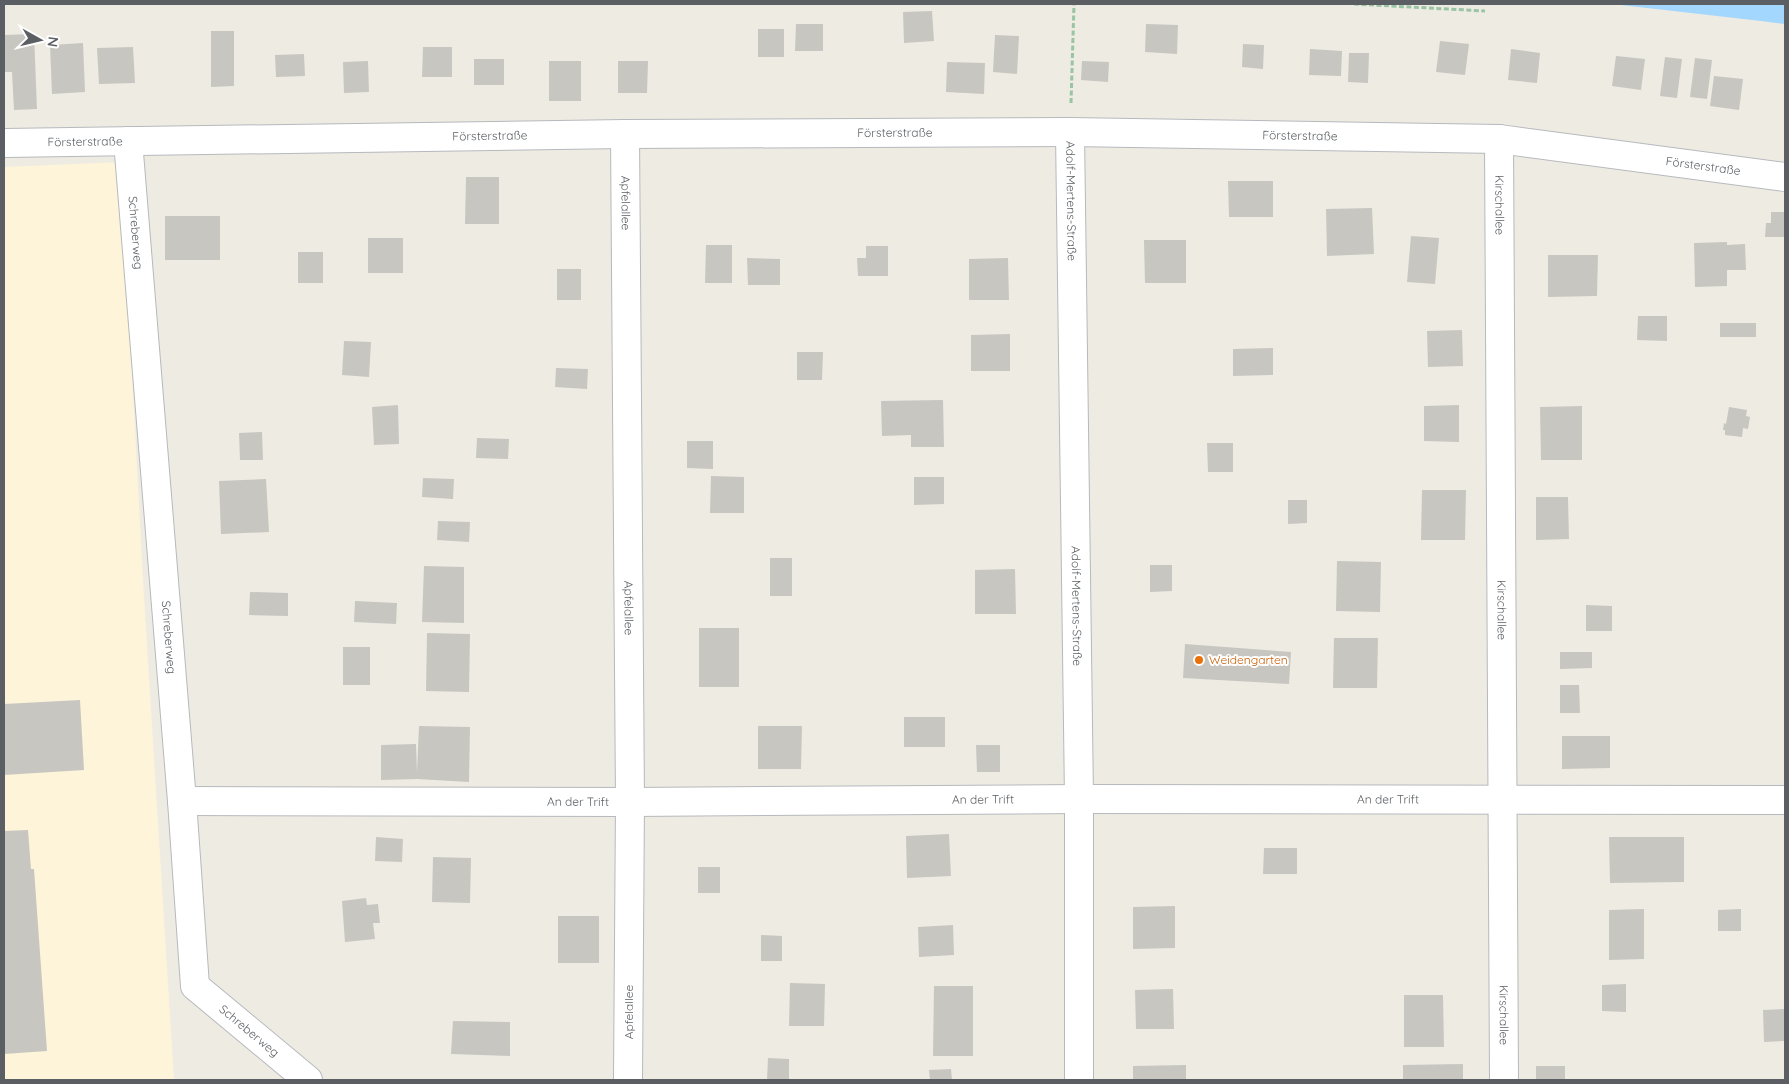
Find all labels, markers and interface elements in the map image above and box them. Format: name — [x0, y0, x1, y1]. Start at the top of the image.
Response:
north arrow — [15, 15, 65, 65]
text: N — [43, 35, 63, 48]
street label: Försterstraße — [857, 125, 933, 140]
street label: Försterstraße — [452, 127, 528, 144]
street label: Försterstraße — [1262, 127, 1338, 143]
street label: Försterstraße — [47, 133, 123, 149]
street label: Adolf-Mertens-Straße — [1063, 141, 1080, 261]
street label: Försterstraße — [1665, 153, 1742, 178]
street label: Kirschallee — [1492, 175, 1508, 235]
street label: Apfelallee — [618, 176, 634, 231]
street label: Schreberweg — [126, 195, 146, 270]
street label: Adolf-Mertens-Straße — [1069, 546, 1085, 666]
street label: Kirschallee — [1494, 580, 1510, 640]
street label: Apfelallee — [621, 581, 637, 636]
street label: Schreberweg — [159, 600, 180, 675]
place label: Weidengarten — [1209, 652, 1288, 667]
marker: Weidengarten — [1193, 654, 1205, 666]
street label: An der Trift — [952, 791, 1014, 807]
street label: An der Trift — [1357, 791, 1419, 806]
street label: An der Trift — [547, 794, 609, 809]
street label: Apfelallee — [621, 984, 636, 1039]
street label: Kirschallee — [1496, 985, 1512, 1045]
street label: Schreberweg — [216, 1001, 282, 1060]

